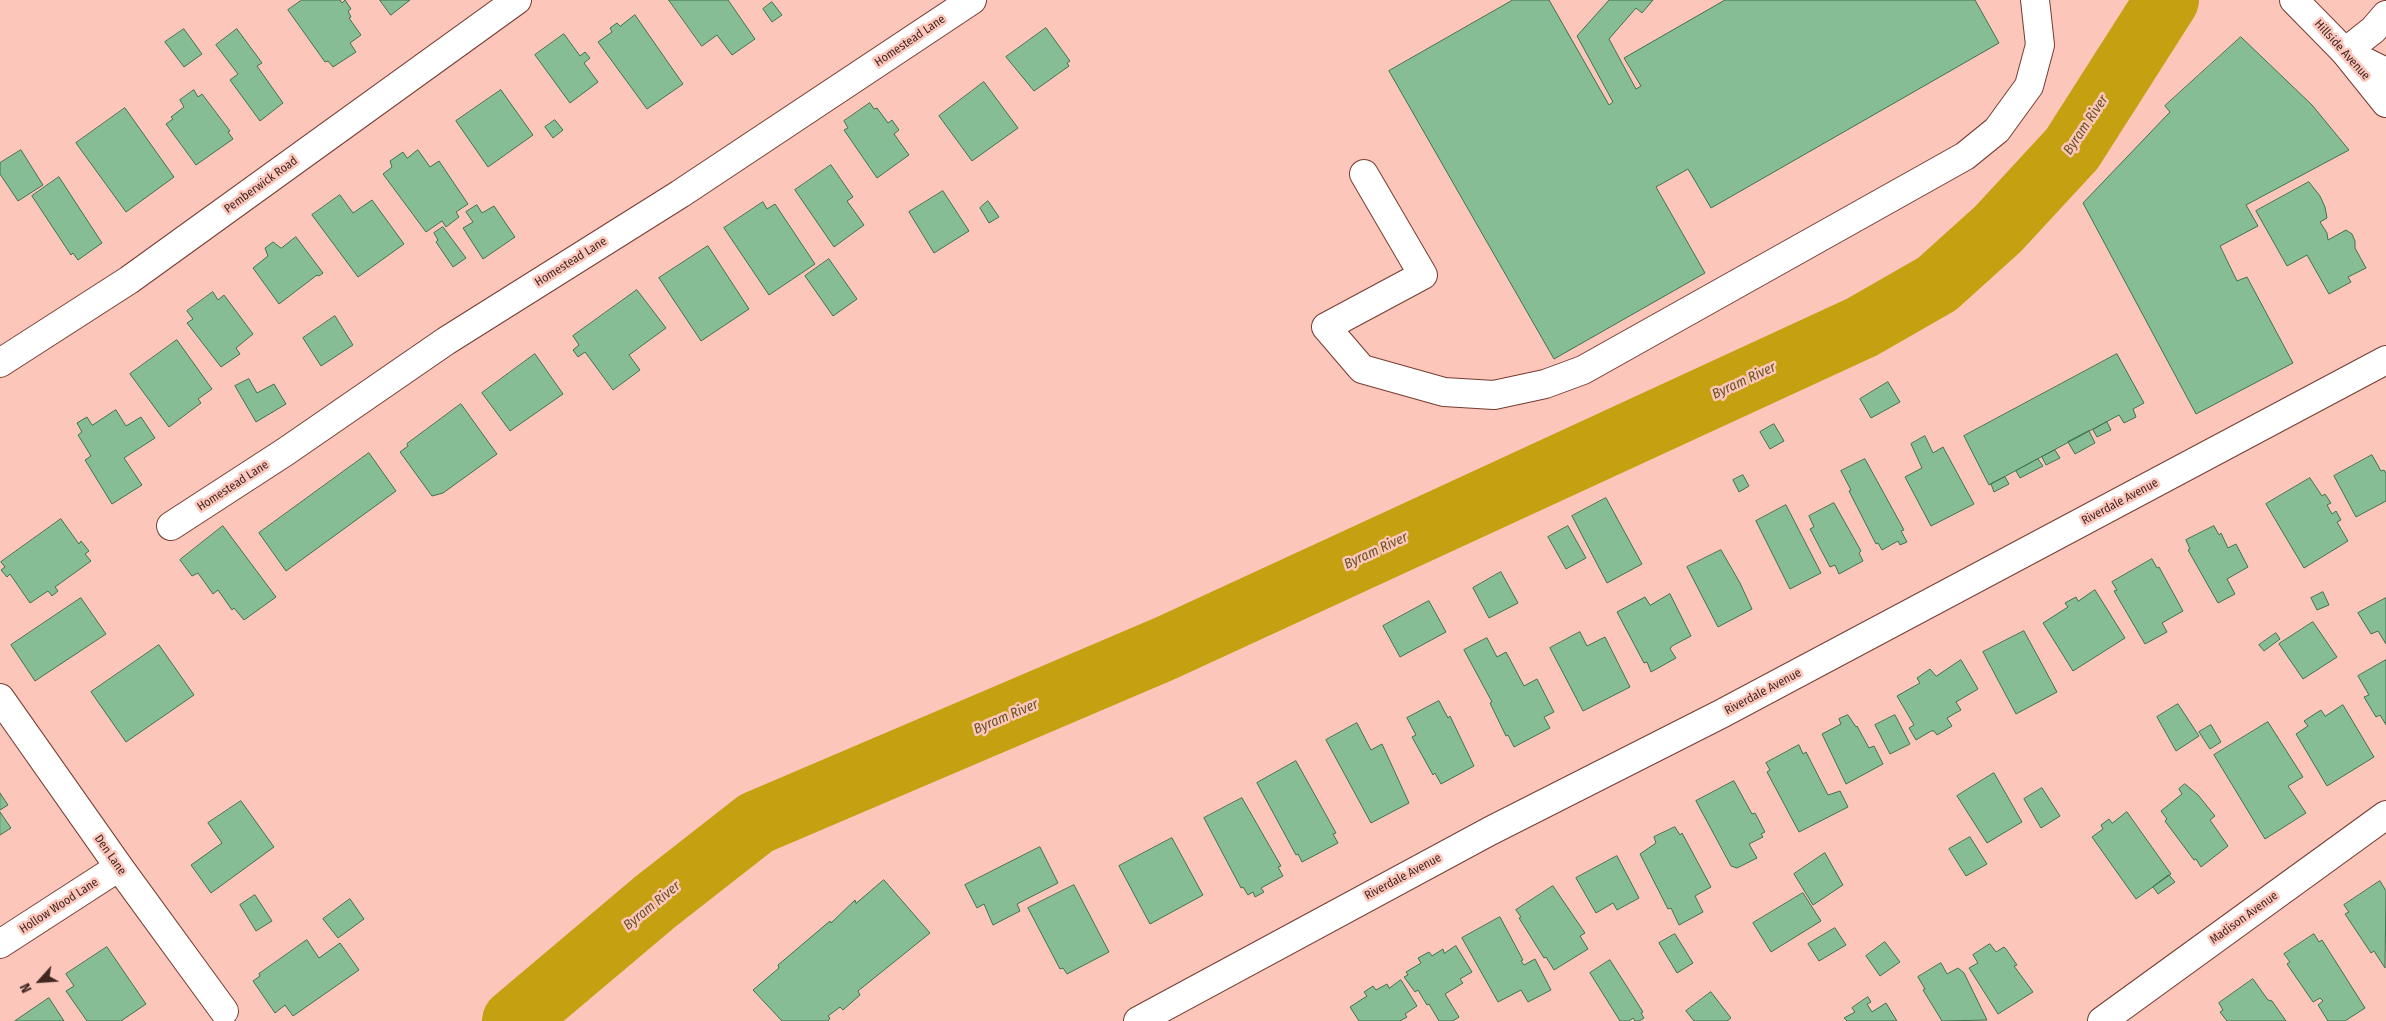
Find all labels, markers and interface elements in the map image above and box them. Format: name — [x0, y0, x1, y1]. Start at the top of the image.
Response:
street label: Homestead Lane — [872, 12, 948, 70]
street label: Hillside Avenue — [2311, 17, 2373, 83]
water label: Byram River — [2060, 92, 2112, 158]
street label: Pemberwick Road — [222, 154, 300, 216]
street label: Homestead Lane — [532, 234, 610, 290]
water label: Byram River — [1710, 359, 1778, 403]
street label: Homestead Lane — [195, 458, 271, 514]
street label: Riverdale Avenue — [2079, 476, 2161, 528]
water label: Byram River — [1342, 529, 1410, 573]
street label: Riverdale Avenue — [1722, 666, 1804, 718]
water label: Byram River — [971, 696, 1041, 738]
street label: Den Lane — [91, 832, 129, 878]
street label: Riverdale Avenue — [1362, 851, 1444, 903]
street label: Hollow Wood Lane — [17, 875, 101, 937]
water label: Byram River — [620, 878, 684, 934]
street label: Madison Avenue — [2207, 889, 2281, 947]
north arrow — [15, 956, 65, 1006]
text: N — [17, 980, 36, 995]

